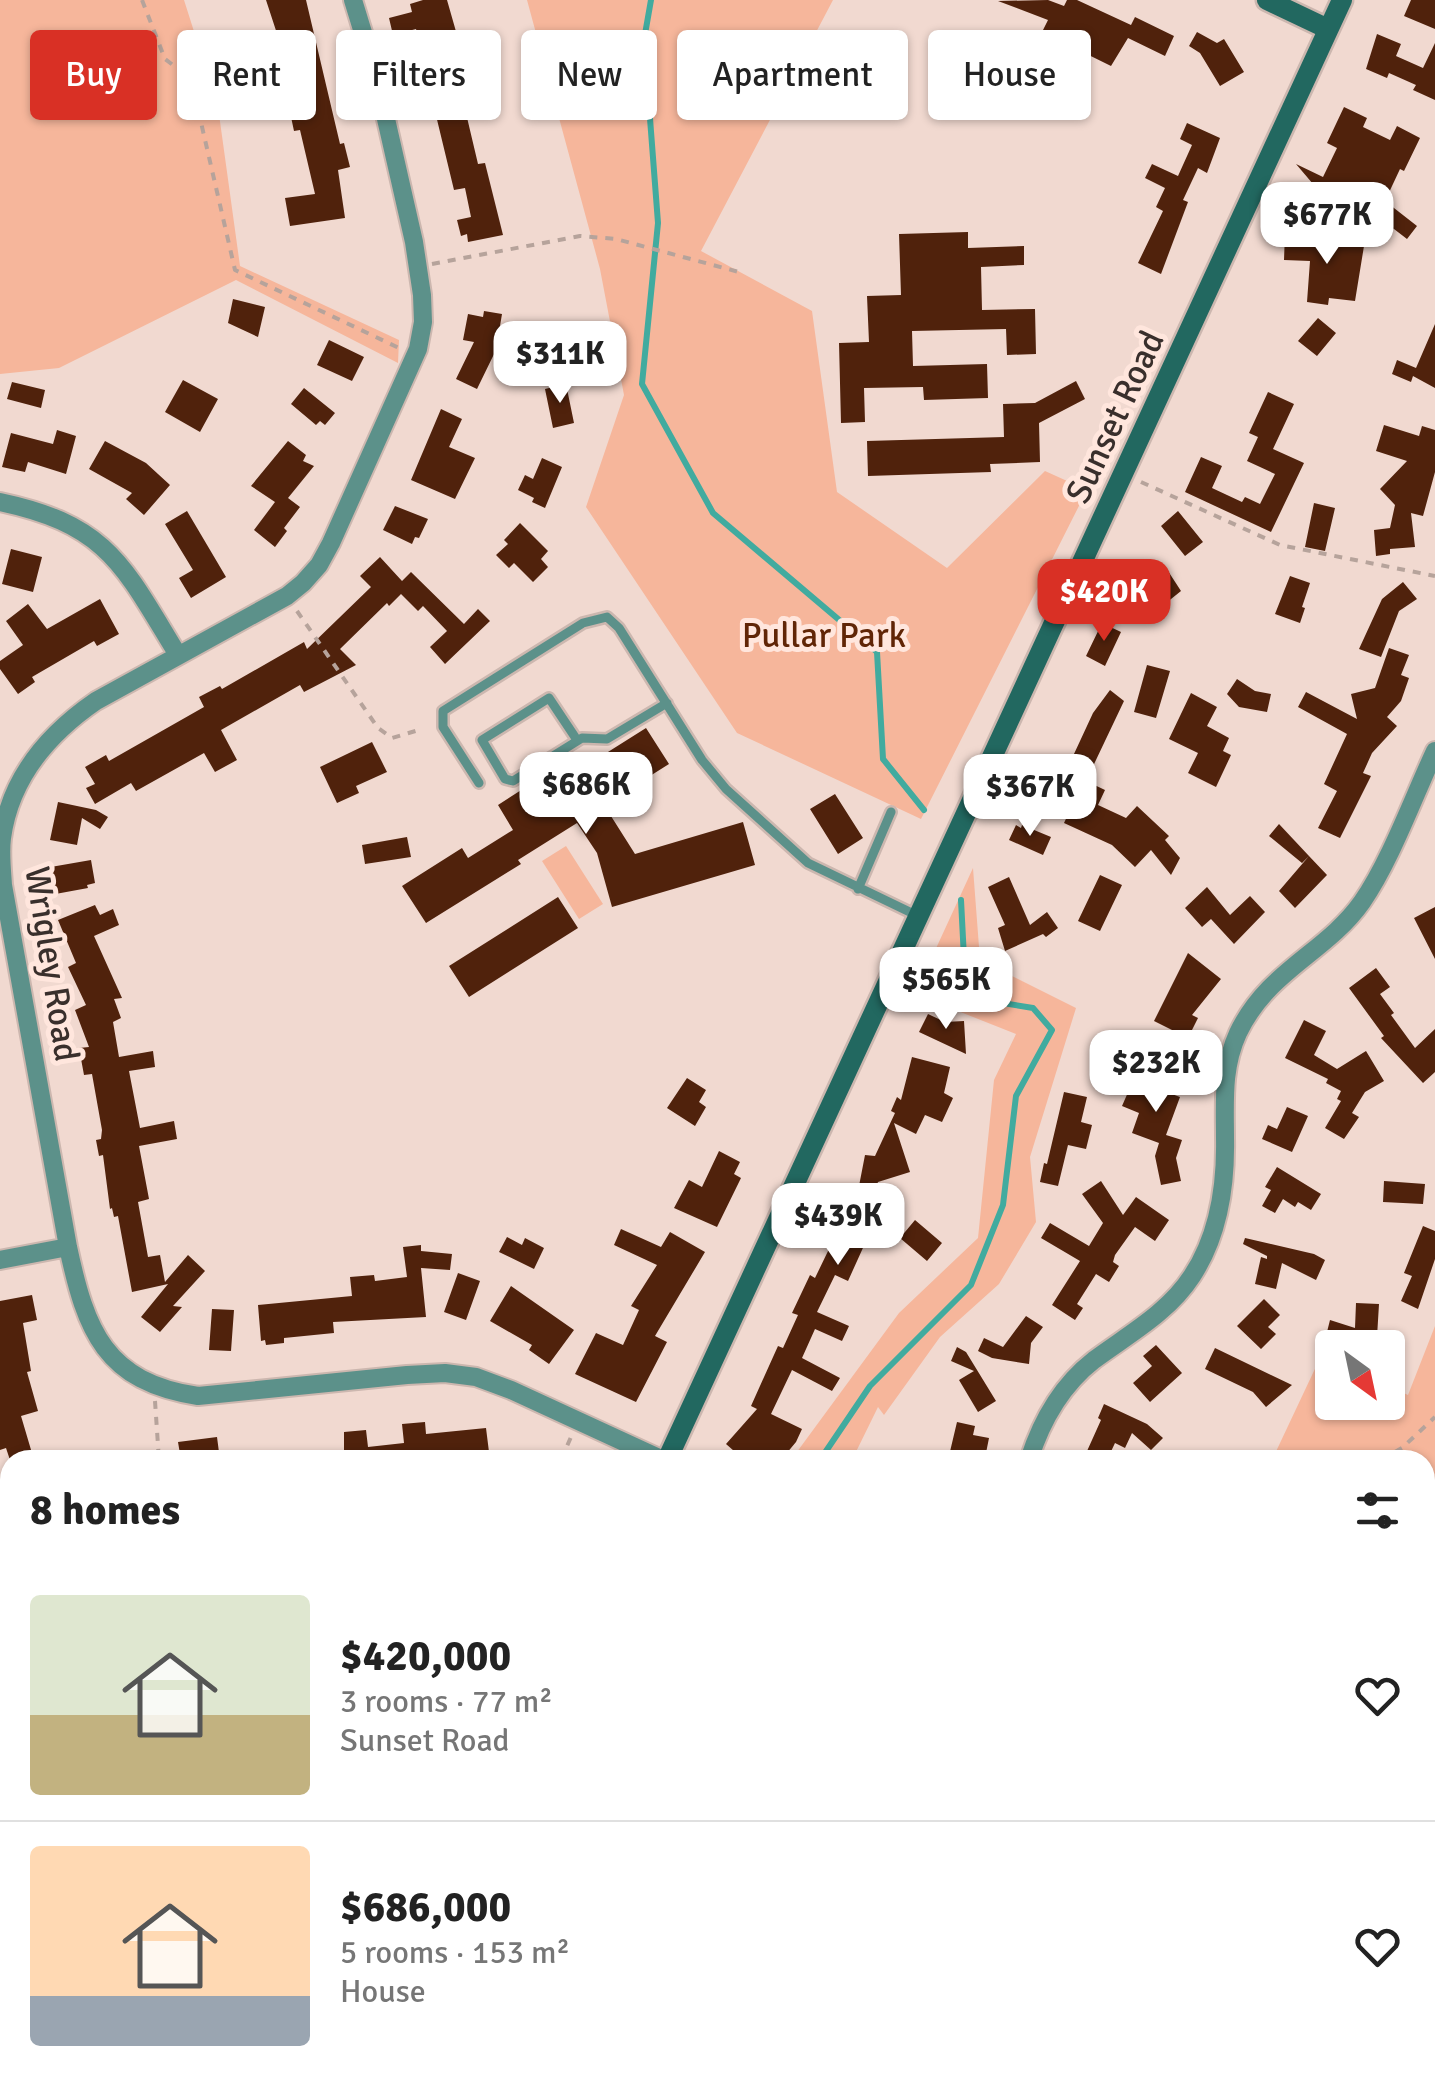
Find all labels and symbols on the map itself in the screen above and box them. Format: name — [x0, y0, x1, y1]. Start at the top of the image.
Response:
pin: $677K — [1257, 182, 1397, 267]
pin: $311K — [490, 321, 630, 406]
street label: Sunset Road — [1056, 324, 1174, 510]
pin: $420K — [1034, 559, 1174, 644]
park label: Pullar Park — [742, 614, 906, 657]
pin: $686K — [516, 752, 656, 837]
pin: $367K — [960, 754, 1100, 839]
street label: Wrigley Road — [15, 864, 89, 1064]
pin: $565K — [876, 947, 1016, 1032]
pin: $232K — [1086, 1030, 1226, 1115]
pin: $439K — [768, 1183, 908, 1268]
north arrow — [1315, 1330, 1405, 1420]

